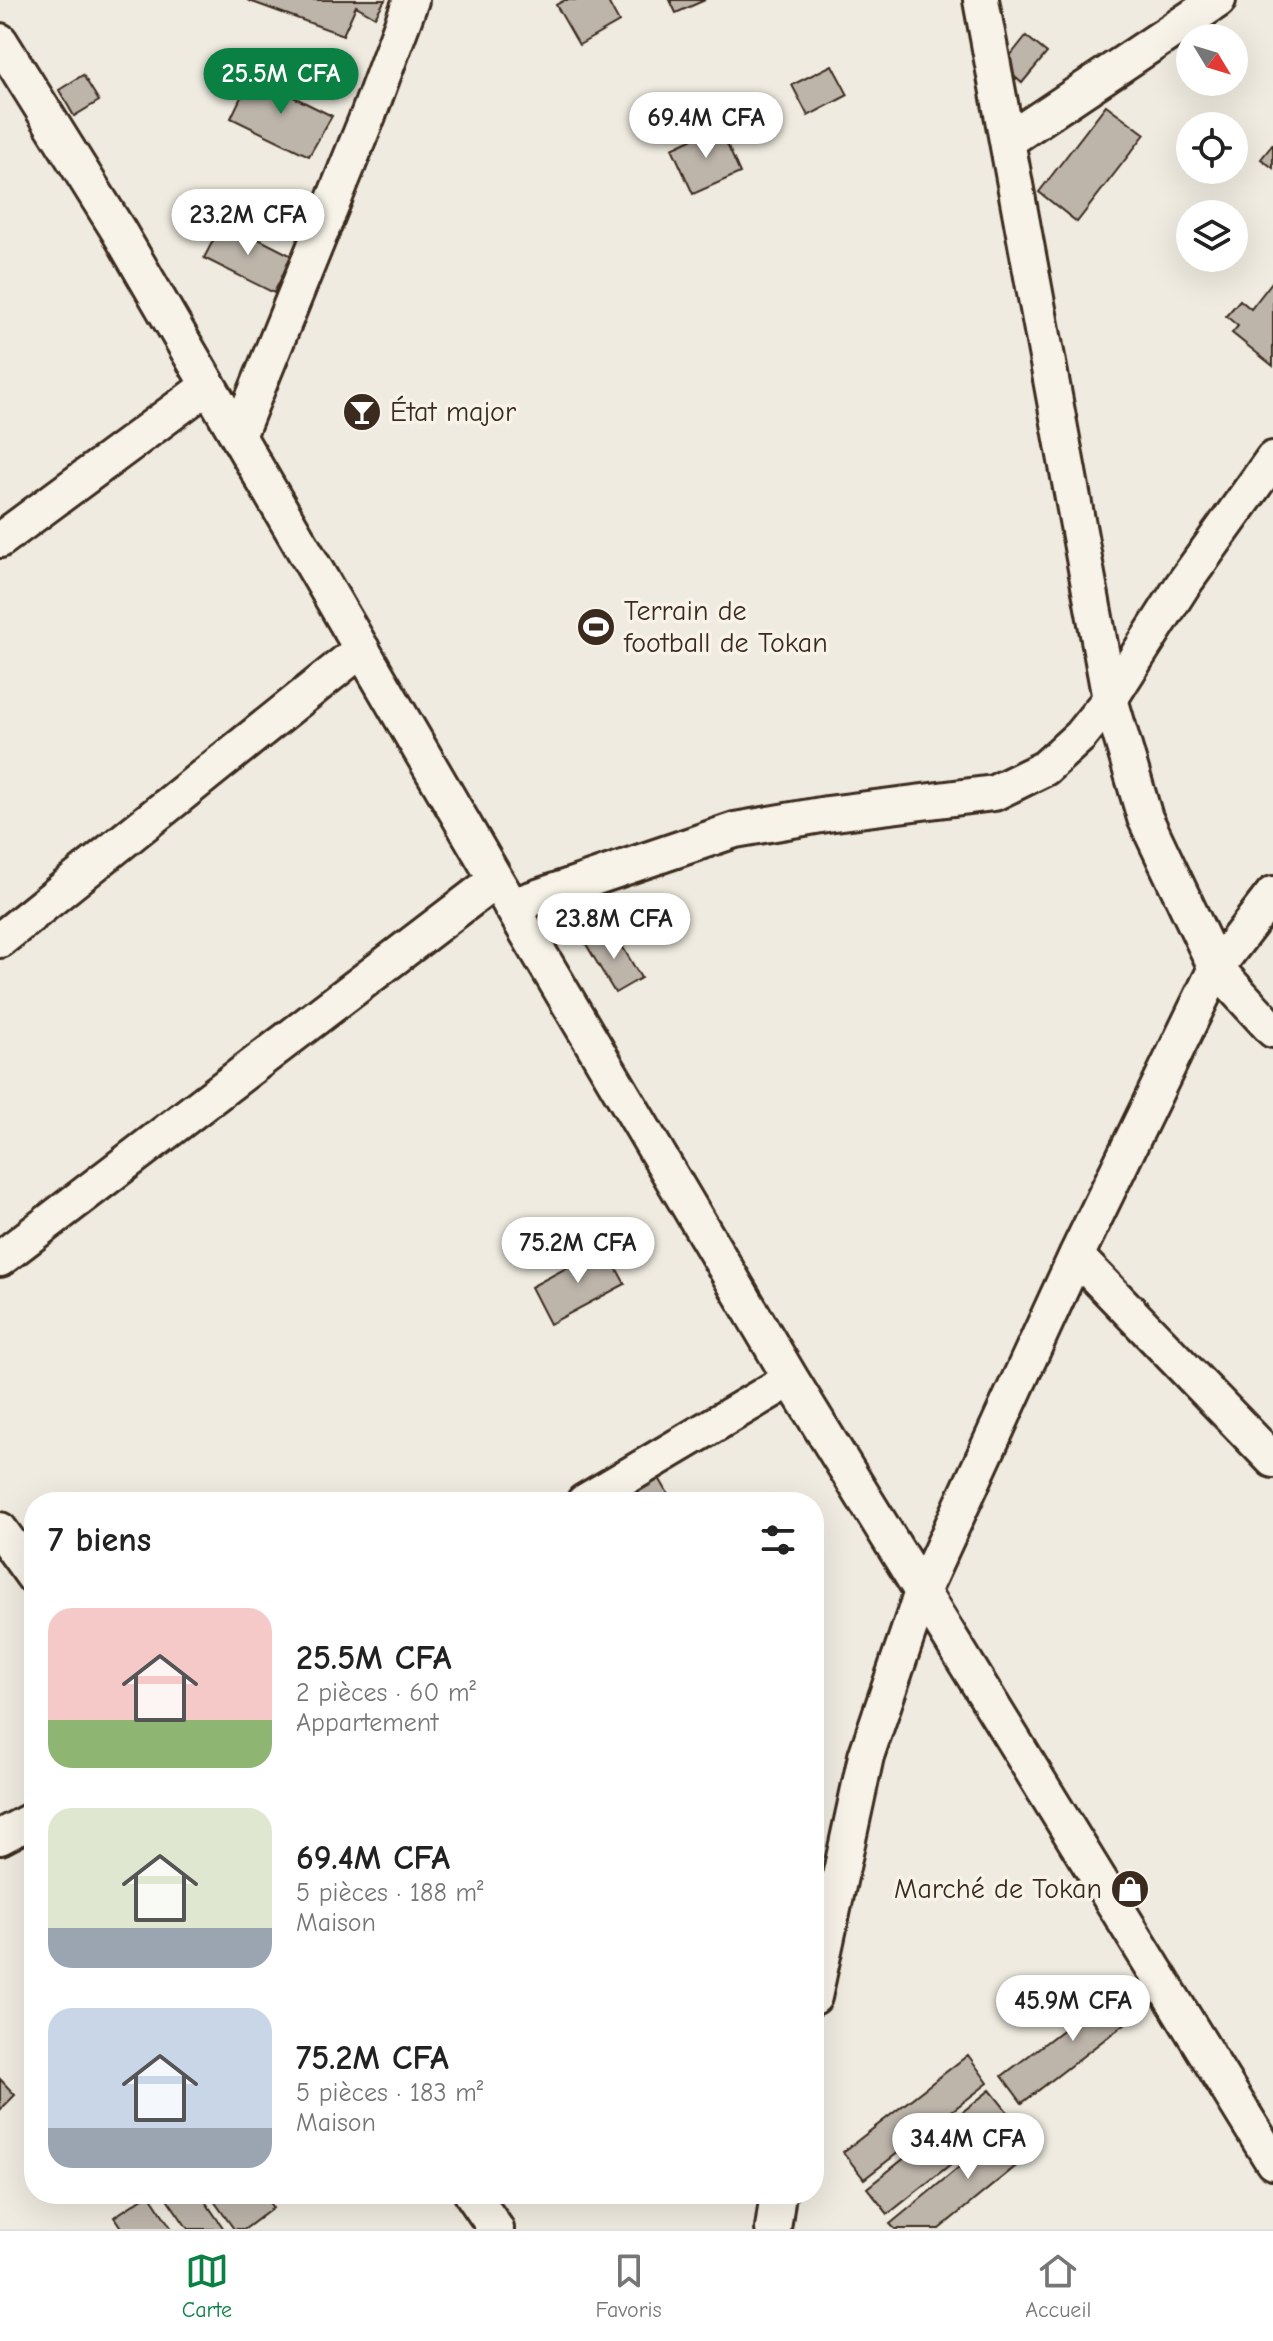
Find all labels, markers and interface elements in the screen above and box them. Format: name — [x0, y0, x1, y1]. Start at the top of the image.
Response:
north arrow — [1176, 24, 1248, 96]
map controls — [1176, 24, 1248, 272]
pin: 25.5M CFA — [189, 48, 373, 116]
text: 25.5M CFA — [222, 59, 340, 89]
pin: 69.4M CFA — [614, 92, 798, 160]
text: 69.4M CFA — [647, 103, 765, 133]
button: locate — [1176, 112, 1248, 184]
pin: 23.2M CFA — [156, 189, 340, 257]
text: 23.2M CFA — [189, 200, 307, 230]
button: layers — [1176, 200, 1248, 272]
bar icon: État major — [341, 391, 383, 433]
place label: État major — [390, 395, 516, 428]
place label: Terrain de football de Tokan — [623, 595, 828, 659]
sports icon: Terrain de football de Tokan — [575, 606, 617, 648]
pin: 23.8M CFA — [522, 893, 706, 961]
text: 23.8M CFA — [555, 904, 673, 934]
pin: 75.2M CFA — [486, 1217, 670, 1285]
text: 75.2M CFA — [520, 1228, 636, 1258]
icon: filters — [756, 1518, 800, 1562]
text: 7 biens — [48, 1520, 151, 1560]
text: 25.5M CFA — [296, 1638, 451, 1678]
icon: home — [112, 1640, 208, 1736]
text: 2 pièces · 60 m² — [296, 1678, 476, 1708]
text: Appartement — [296, 1708, 439, 1738]
text: 69.4M CFA — [296, 1838, 450, 1878]
icon: home — [112, 1840, 208, 1936]
shop icon: Marché de Tokan — [1109, 1868, 1151, 1910]
place label: Marché de Tokan — [894, 1873, 1102, 1905]
text: 5 pièces · 188 m² — [296, 1878, 484, 1908]
text: Maison — [296, 1908, 376, 1938]
pin: 45.9M CFA — [981, 1975, 1165, 2043]
text: 45.9M CFA — [1014, 1986, 1132, 2016]
text: 75.2M CFA — [296, 2038, 449, 2078]
icon: home — [112, 2040, 208, 2136]
text: 5 pièces · 183 m² — [296, 2078, 483, 2108]
text: Maison — [296, 2108, 376, 2138]
pin: 34.4M CFA — [876, 2113, 1060, 2181]
text: 34.4M CFA — [910, 2124, 1026, 2154]
tab: Carte — [182, 2249, 232, 2323]
tab: Favoris — [596, 2249, 662, 2323]
tab: Accueil — [1025, 2249, 1091, 2323]

